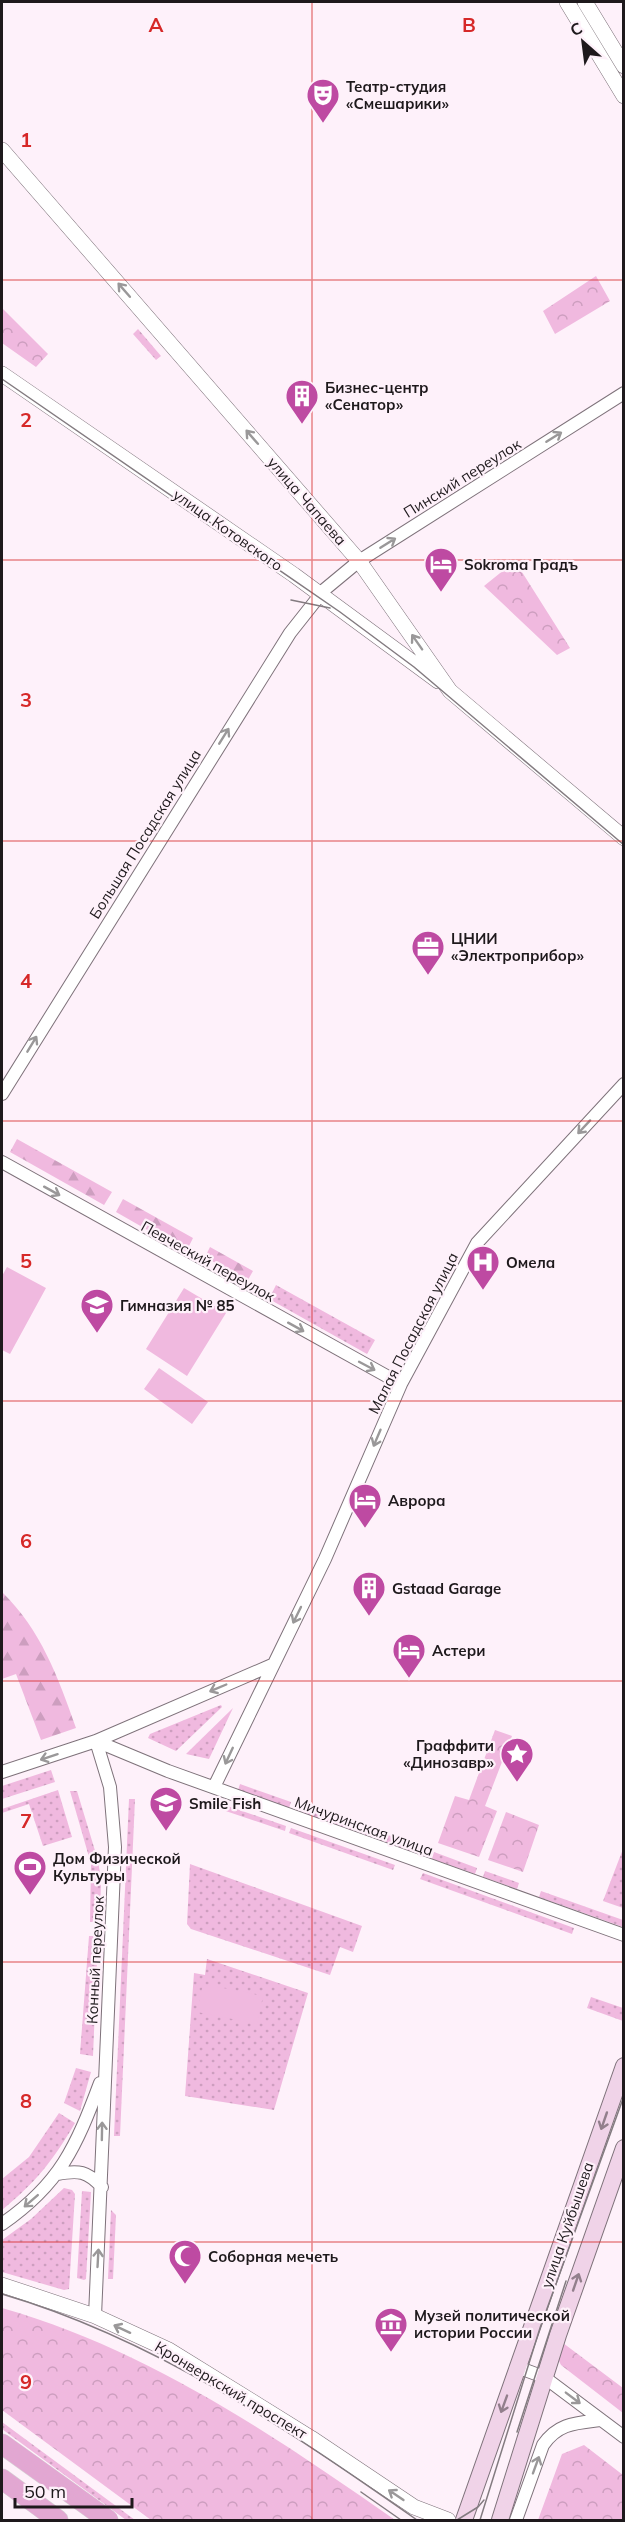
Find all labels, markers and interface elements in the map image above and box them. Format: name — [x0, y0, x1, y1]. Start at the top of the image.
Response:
text: A — [149, 12, 164, 37]
text: B — [462, 12, 476, 37]
north arrow — [553, 12, 613, 72]
text: С — [566, 17, 586, 40]
theatre icon: Театр-студия «Смешарики» — [305, 77, 341, 124]
place label: Театр-студия «Смешарики» — [346, 77, 449, 113]
text: 1 — [20, 127, 32, 152]
one-way arrow — [117, 283, 131, 298]
building icon: Бизнес-центр «Сенатор» — [284, 378, 320, 425]
place label: Бизнес-центр «Сенатор» — [325, 378, 429, 414]
text: 2 — [20, 407, 32, 432]
one-way arrow — [245, 430, 259, 445]
one-way arrow — [545, 431, 562, 443]
street label: Пинский переулок — [400, 434, 525, 522]
street label: улица Чапаева — [263, 453, 351, 549]
street label: улица Котовского — [169, 485, 287, 575]
one-way arrow — [379, 536, 396, 548]
hotel icon: Sokroma Градъ — [423, 546, 459, 593]
place label: Sokroma Градъ — [464, 555, 578, 574]
one-way arrow — [411, 635, 423, 651]
text: 3 — [20, 687, 32, 712]
one-way arrow — [219, 728, 231, 745]
street label: Большая Посадская улица — [85, 746, 205, 922]
office icon: ЦНИИ «Электроприбор» — [410, 929, 446, 976]
place label: ЦНИИ «Электроприбор» — [451, 929, 585, 965]
text: 4 — [20, 968, 32, 993]
one-way arrow — [26, 1036, 38, 1053]
one-way arrow — [577, 1119, 591, 1134]
one-way arrow — [43, 1186, 61, 1197]
street label: Певческий переулок — [138, 1216, 279, 1306]
hospital icon: Омела — [465, 1244, 501, 1291]
text: 5 — [20, 1248, 32, 1273]
street label: Малая Посадская улица — [364, 1249, 462, 1417]
place label: Омела — [506, 1253, 555, 1272]
school or university icon: Гимназия № 85 — [79, 1287, 115, 1334]
place label: Гимназия № 85 — [120, 1296, 235, 1315]
one-way arrow — [287, 1321, 304, 1333]
one-way arrow — [357, 1361, 375, 1372]
one-way arrow — [371, 1428, 383, 1446]
hotel icon: Аврора — [347, 1482, 383, 1529]
place label: Аврора — [388, 1491, 446, 1510]
text: 6 — [20, 1528, 32, 1553]
building icon: Gstaad Garage — [351, 1570, 387, 1617]
place label: Gstaad Garage — [392, 1579, 501, 1598]
one-way arrow — [291, 1606, 302, 1624]
hotel icon: Астери — [391, 1632, 427, 1679]
place label: Астери — [432, 1641, 485, 1660]
one-way arrow — [210, 1683, 228, 1694]
place label: Граффити «Динозавр» — [403, 1736, 495, 1772]
place icon: Граффити «Динозавр» — [499, 1736, 535, 1783]
one-way arrow — [222, 1747, 234, 1765]
one-way arrow — [40, 1752, 59, 1763]
school or university icon: Smile Fish — [148, 1785, 184, 1832]
street label: Мичуринская улица — [292, 1792, 436, 1860]
place label: Smile Fish — [189, 1794, 261, 1813]
text: 7 — [20, 1808, 32, 1833]
sports icon: Дом Физической Культуры — [12, 1849, 48, 1896]
place label: Дом Физической Культуры — [53, 1849, 181, 1885]
street label: Конный переулок — [82, 1895, 108, 2025]
text: 8 — [20, 2088, 32, 2113]
one-way arrow — [597, 2111, 608, 2130]
one-way arrow — [97, 2121, 108, 2141]
street label: улица Куйбышева — [537, 2159, 597, 2291]
one-way arrow — [24, 2194, 39, 2208]
mosque icon: Соборная мечеть — [167, 2238, 203, 2285]
place label: Соборная мечеть — [208, 2247, 338, 2266]
one-way arrow — [93, 2248, 104, 2268]
one-way arrow — [572, 2273, 583, 2292]
museum icon: Музей политической истории России — [373, 2306, 409, 2353]
place label: Музей политической истории России — [414, 2306, 570, 2342]
one-way arrow — [113, 2322, 131, 2334]
street label: Кронверкский проспект — [151, 2337, 311, 2443]
text: 9 — [20, 2369, 32, 2394]
one-way arrow — [564, 2392, 580, 2405]
one-way arrow — [498, 2394, 509, 2413]
one-way arrow — [531, 2457, 542, 2475]
scale bar — [15, 2471, 132, 2509]
text: 50 m — [24, 2480, 66, 2503]
one-way arrow — [388, 2489, 404, 2501]

